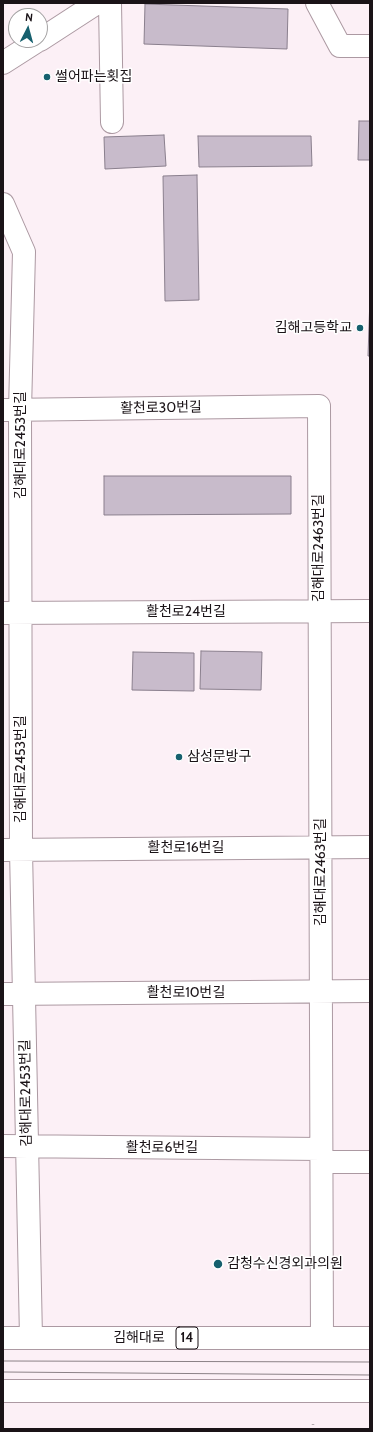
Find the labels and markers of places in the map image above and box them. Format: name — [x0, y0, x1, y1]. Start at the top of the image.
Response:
place label: 썰어파는횟집 — [55, 69, 132, 85]
marker: 썰어파는횟집 — [42, 72, 52, 82]
place label: 김해고등학교 — [275, 320, 352, 336]
marker: 김해고등학교 — [355, 323, 365, 333]
place label: 삼성문방구 — [187, 749, 251, 765]
marker: 삼성문방구 — [174, 752, 184, 762]
place label: 감청수신경외과의원 — [227, 1256, 343, 1272]
marker: 감청수신경외과의원 — [212, 1258, 224, 1270]

